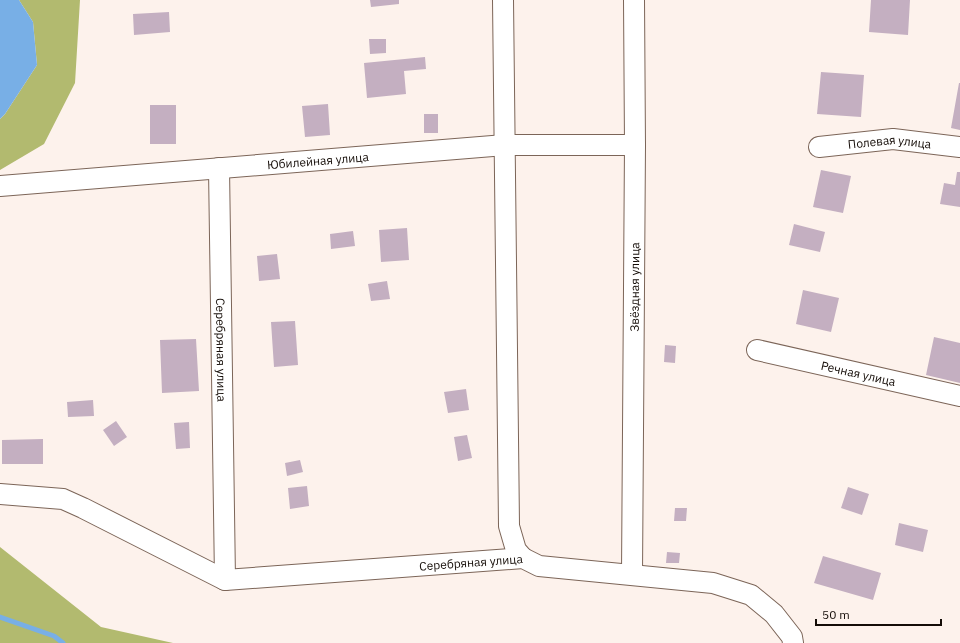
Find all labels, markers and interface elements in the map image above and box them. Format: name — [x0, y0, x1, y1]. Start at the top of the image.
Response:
street label: Полевая улица — [847, 131, 933, 151]
street label: Юбилейная улица — [267, 149, 370, 172]
street label: Звёздная улица — [626, 242, 642, 332]
street label: Серебряная улица — [213, 298, 230, 403]
street label: Речная улица — [820, 357, 898, 389]
street label: Серебряная улица — [419, 550, 524, 573]
scale bar — [816, 601, 941, 627]
text: 50 m — [822, 607, 850, 622]

